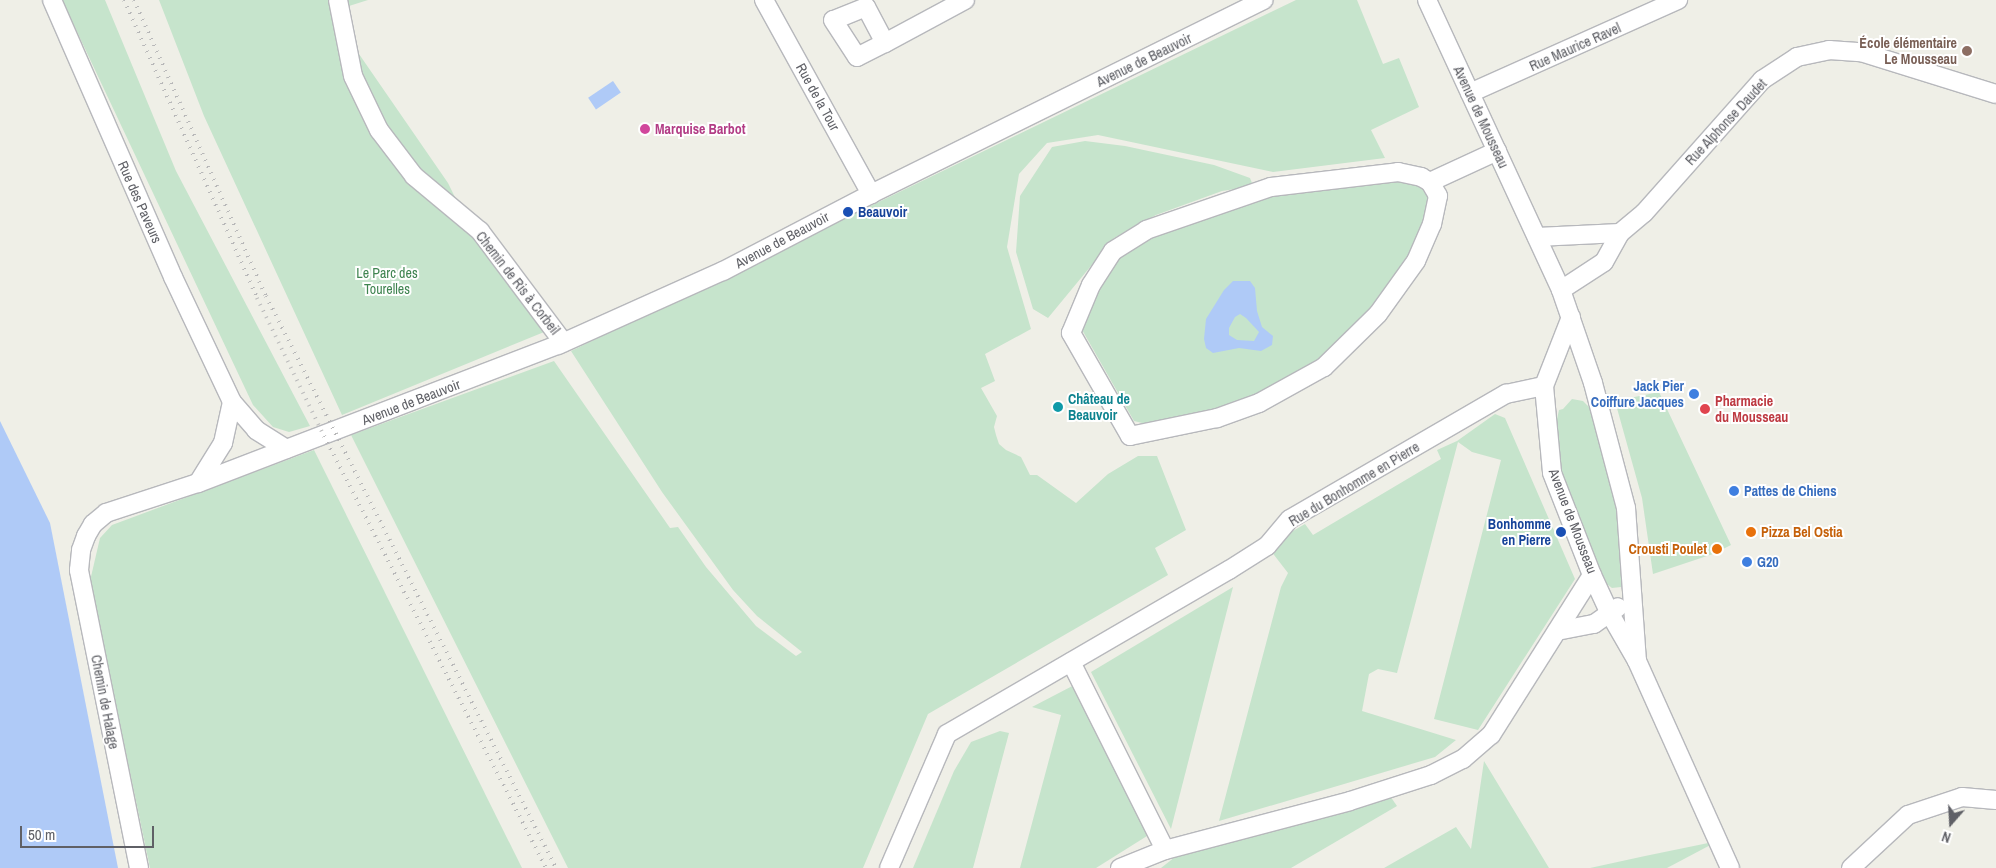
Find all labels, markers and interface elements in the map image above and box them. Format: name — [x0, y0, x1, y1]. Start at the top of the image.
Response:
street label: Rue Maurice Ravel — [1527, 19, 1623, 75]
street label: Avenue de Beauvoir — [1094, 30, 1194, 90]
place label: École élémentaire Le Mousseau — [1859, 35, 1957, 68]
marker: École élémentaire Le Mousseau — [1961, 45, 1973, 57]
street label: Rue de la Tour — [793, 60, 843, 134]
street label: Avenue de Mousseau — [1450, 63, 1512, 171]
street label: Rue Alphonse Daudet — [1682, 75, 1770, 169]
place label: Marquise Barbot — [655, 121, 746, 137]
marker: Marquise Barbot — [639, 123, 651, 135]
street label: Rue des Paveurs — [114, 158, 166, 246]
place label: Beauvoir — [858, 204, 907, 220]
marker: Beauvoir — [842, 206, 854, 218]
street label: Avenue de Beauvoir — [732, 208, 832, 272]
street label: Chemin de Ris à Corbeil — [472, 228, 564, 338]
park label: Le Parc des Tourelles — [356, 265, 418, 298]
street label: Avenue de Beauvoir — [360, 376, 462, 428]
place label: Jack Pier Coiffure Jacques — [1591, 378, 1684, 411]
marker: Jack Pier Coiffure Jacques — [1688, 388, 1700, 400]
place label: Château de Beauvoir — [1068, 391, 1130, 424]
place label: Pharmacie du Mousseau — [1715, 393, 1788, 426]
marker: Château de Beauvoir — [1052, 401, 1064, 413]
marker: Pharmacie du Mousseau — [1699, 403, 1711, 415]
street label: Rue du Bonhomme en Pierre — [1286, 438, 1422, 530]
street label: Avenue de Mousseau — [1545, 466, 1601, 576]
place label: Pattes de Chiens — [1744, 483, 1837, 499]
marker: Pattes de Chiens — [1728, 485, 1740, 497]
place label: Bonhomme en Pierre — [1488, 516, 1551, 548]
place label: Pizza Bel Ostia — [1761, 524, 1843, 540]
marker: Bonhomme en Pierre — [1555, 526, 1567, 538]
marker: Pizza Bel Ostia — [1745, 526, 1757, 538]
place label: Crousti Poulet — [1629, 541, 1707, 557]
marker: Crousti Poulet — [1711, 543, 1723, 555]
place label: G20 — [1757, 554, 1779, 570]
marker: G20 — [1741, 556, 1753, 568]
street label: Chemin de Halage — [88, 653, 122, 751]
north arrow — [1926, 798, 1976, 848]
scale bar — [22, 816, 156, 848]
text: 50 m — [28, 824, 55, 845]
text: N — [1939, 827, 1953, 847]

